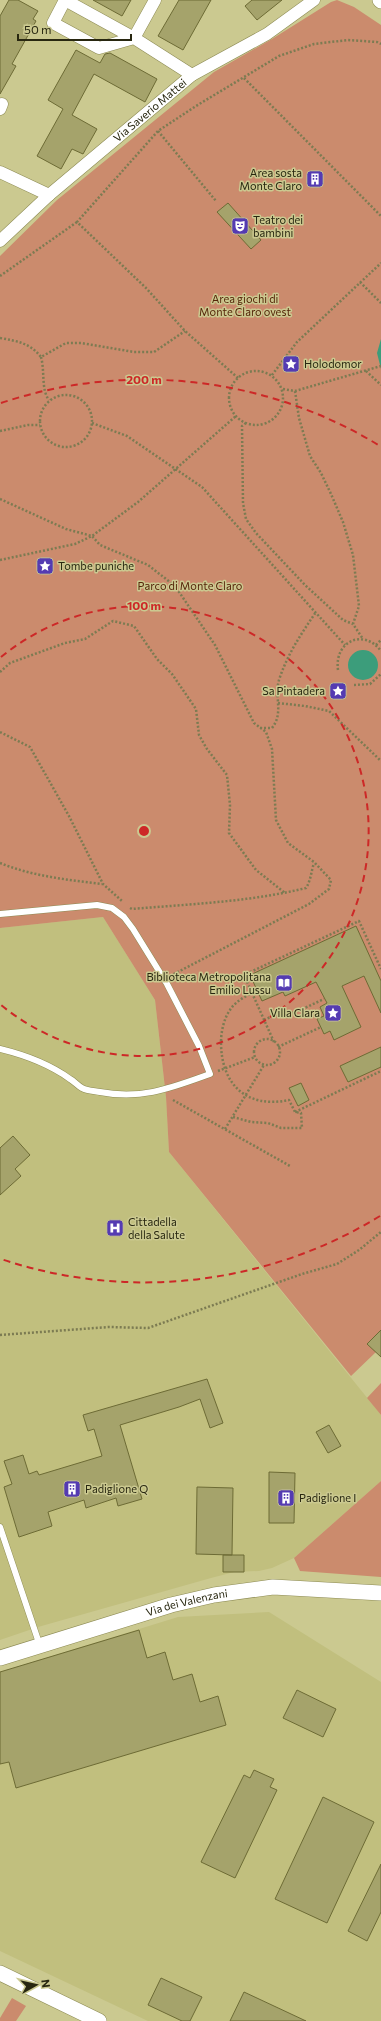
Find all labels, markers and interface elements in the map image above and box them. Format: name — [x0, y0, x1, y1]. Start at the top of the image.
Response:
scale bar — [18, 16, 131, 42]
text: 50 m — [24, 22, 52, 36]
street label: Via Saverio Mattei — [110, 75, 189, 144]
place label: Area sosta Monte Claro — [239, 166, 302, 192]
building icon: Area sosta Monte Claro — [305, 169, 325, 189]
place label: Teatro dei bambini — [253, 213, 303, 239]
theatre icon: Teatro dei bambini — [230, 216, 250, 236]
park label: Area giochi di Monte Claro ovest — [199, 292, 291, 318]
place icon: Holodomor — [281, 354, 301, 374]
place label: Holodomor — [304, 357, 362, 370]
text: 200 m — [126, 372, 162, 386]
place icon: Tombe puniche — [35, 556, 55, 576]
place label: Tombe puniche — [58, 559, 134, 572]
park label: Parco di Monte Claro — [138, 579, 243, 592]
text: 100 m — [127, 598, 161, 612]
place icon: Sa Pintadera — [328, 681, 348, 701]
place label: Sa Pintadera — [262, 684, 325, 697]
centre of rings — [137, 824, 151, 838]
place label: Biblioteca Metropolitana Emilio Lussu — [146, 970, 271, 996]
library icon: Biblioteca Metropolitana Emilio Lussu — [274, 973, 294, 993]
place icon: Villa Clara — [323, 1003, 343, 1023]
place label: Villa Clara — [270, 1006, 320, 1019]
place label: Cittadella della Salute — [128, 1215, 185, 1241]
hospital icon: Cittadella della Salute — [105, 1218, 125, 1238]
building icon: Padiglione Q — [62, 1479, 82, 1499]
place label: Padiglione Q — [85, 1482, 148, 1495]
building icon: Padiglione I — [276, 1488, 296, 1508]
place label: Padiglione I — [299, 1491, 356, 1504]
street label: Via dei Valenzani — [144, 1586, 228, 1618]
north arrow — [16, 1965, 56, 2005]
text: N — [39, 1979, 53, 1989]

